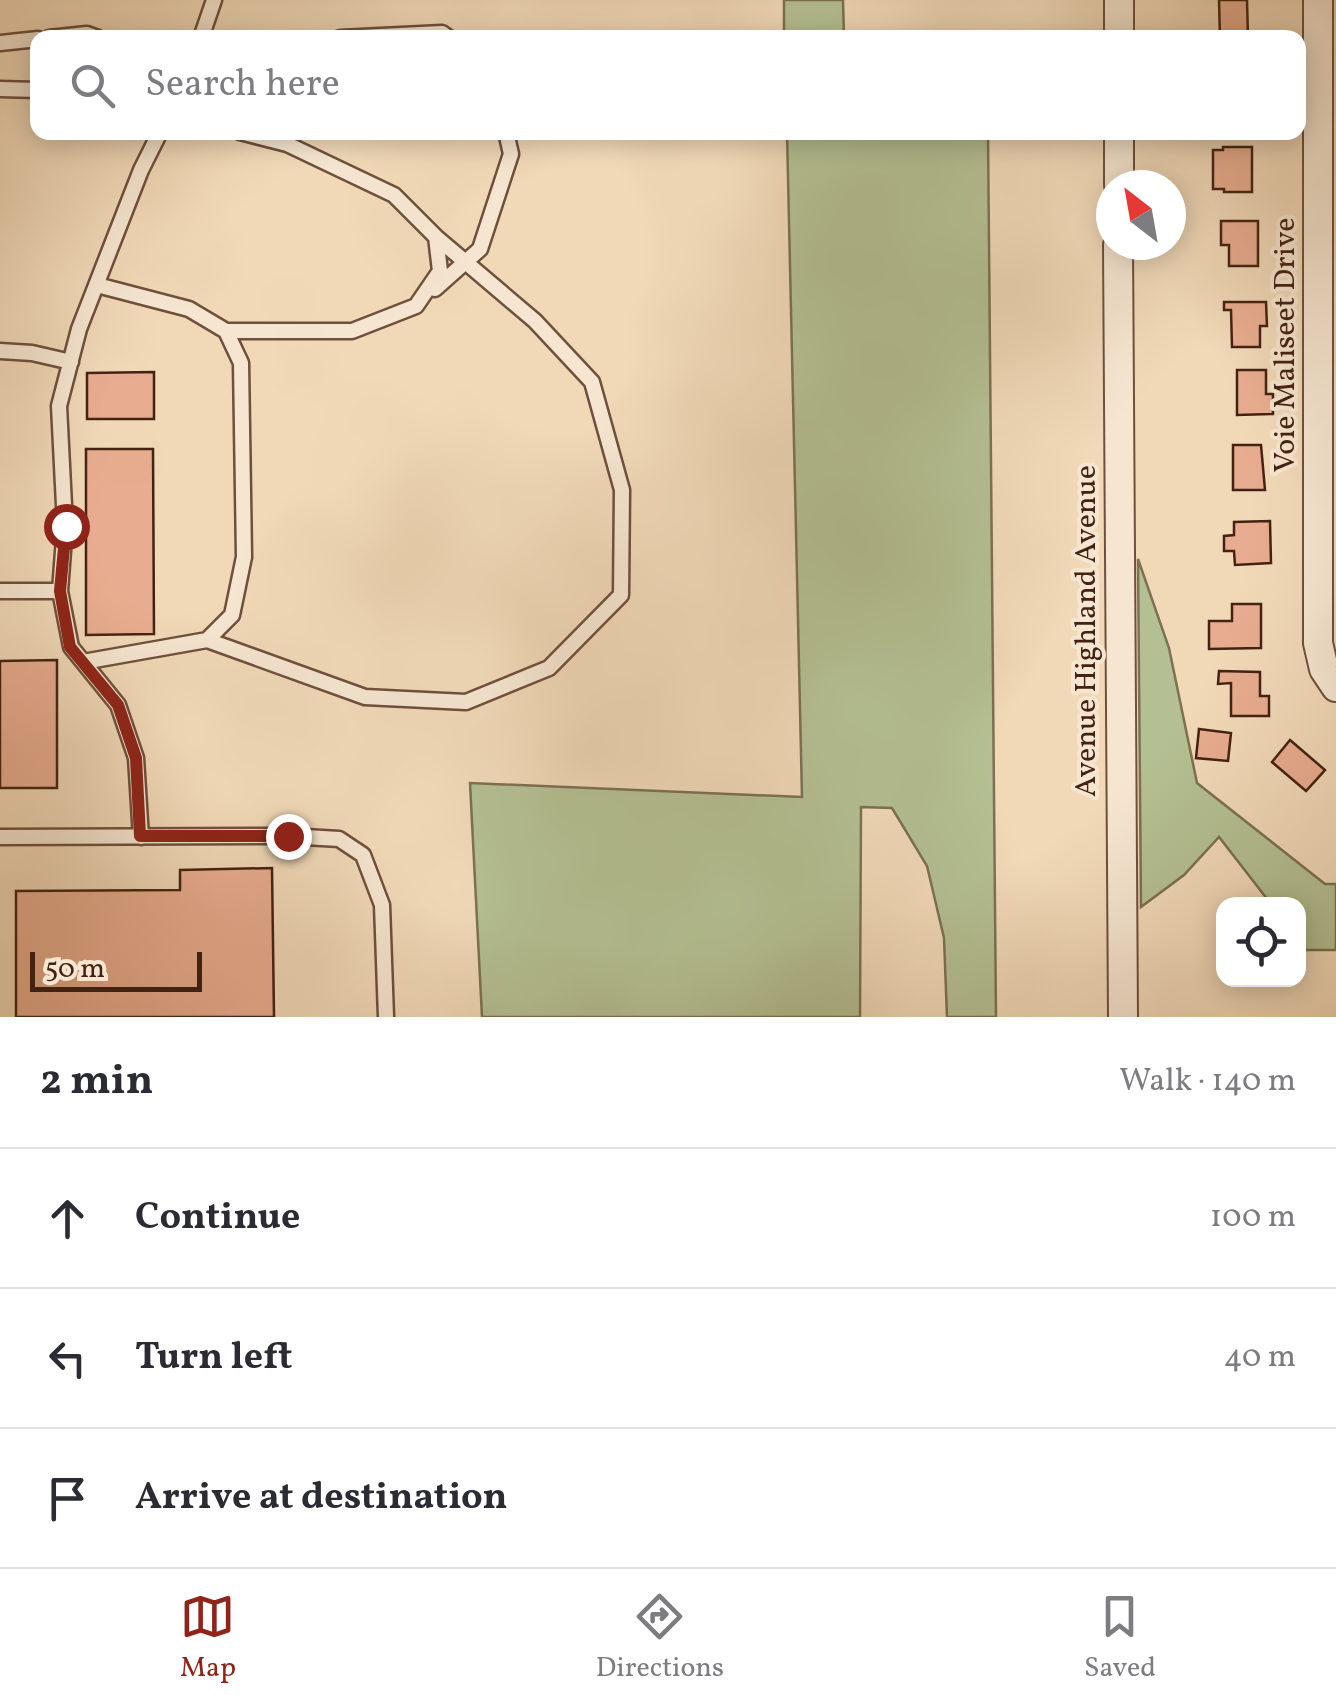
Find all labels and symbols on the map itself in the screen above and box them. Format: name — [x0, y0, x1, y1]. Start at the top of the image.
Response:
north arrow — [1096, 170, 1186, 260]
street label: Voie Maliseet Drive — [1265, 218, 1307, 472]
street label: Avenue Highland Avenue — [1066, 465, 1108, 797]
route start — [44, 504, 90, 550]
route end — [266, 814, 312, 860]
scale bar — [30, 947, 202, 991]

